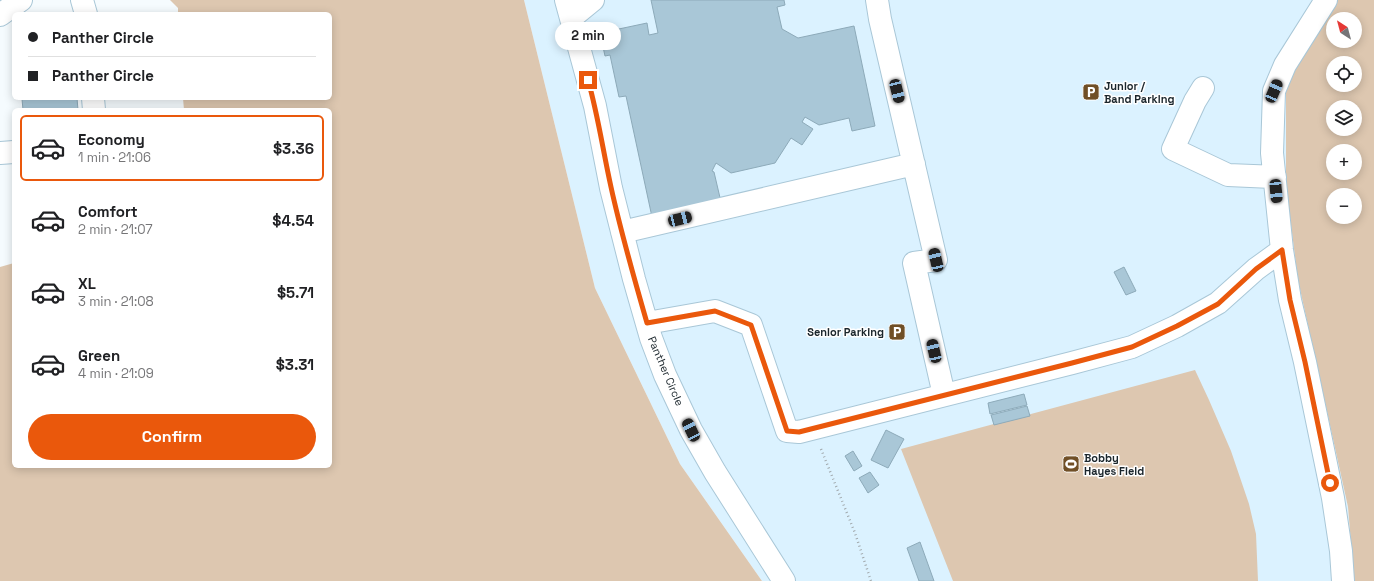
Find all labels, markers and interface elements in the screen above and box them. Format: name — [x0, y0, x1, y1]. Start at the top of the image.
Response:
north arrow — [1326, 12, 1362, 48]
map controls — [1326, 12, 1362, 224]
callout: 2 min — [555, 22, 621, 50]
text: 2 min — [571, 27, 605, 44]
text: Panther Circle — [52, 28, 154, 47]
button: locate — [1326, 56, 1362, 92]
text: Panther Circle — [52, 66, 154, 85]
route end — [579, 71, 597, 89]
car — [888, 78, 906, 104]
car — [1264, 78, 1284, 104]
place label: Junior / Band Parking — [1104, 79, 1174, 106]
parking icon: Junior / Band Parking — [1081, 82, 1101, 102]
button: layers — [1326, 100, 1362, 136]
icon: car — [30, 130, 66, 166]
text: Economy — [78, 130, 145, 149]
text: $3.36 — [273, 139, 314, 158]
button: + — [1326, 144, 1362, 180]
text: 1 min · 21:06 — [78, 149, 151, 166]
car — [1269, 179, 1283, 203]
button: − — [1326, 188, 1362, 224]
icon: car — [30, 202, 66, 238]
text: Comfort — [78, 202, 138, 221]
car — [667, 210, 693, 228]
text: $4.54 — [272, 211, 314, 230]
text: 2 min · 21:07 — [78, 221, 153, 238]
car — [927, 247, 945, 273]
icon: car — [30, 274, 66, 310]
text: XL — [78, 274, 96, 293]
text: $5.71 — [277, 283, 314, 302]
text: 3 min · 21:08 — [78, 293, 154, 310]
parking icon: Senior Parking — [887, 322, 907, 342]
place label: Senior Parking — [807, 325, 884, 339]
street label: Panther Circle — [645, 334, 687, 408]
car — [925, 338, 943, 364]
icon: car — [30, 346, 66, 382]
text: Green — [78, 346, 120, 365]
text: $3.31 — [276, 355, 314, 374]
text: 4 min · 21:09 — [78, 365, 154, 382]
button: Confirm — [28, 414, 316, 460]
car — [680, 417, 702, 443]
place label: Bobby Hayes Field — [1084, 451, 1144, 478]
sports icon: Bobby Hayes Field — [1061, 454, 1081, 474]
route start — [1321, 474, 1339, 492]

